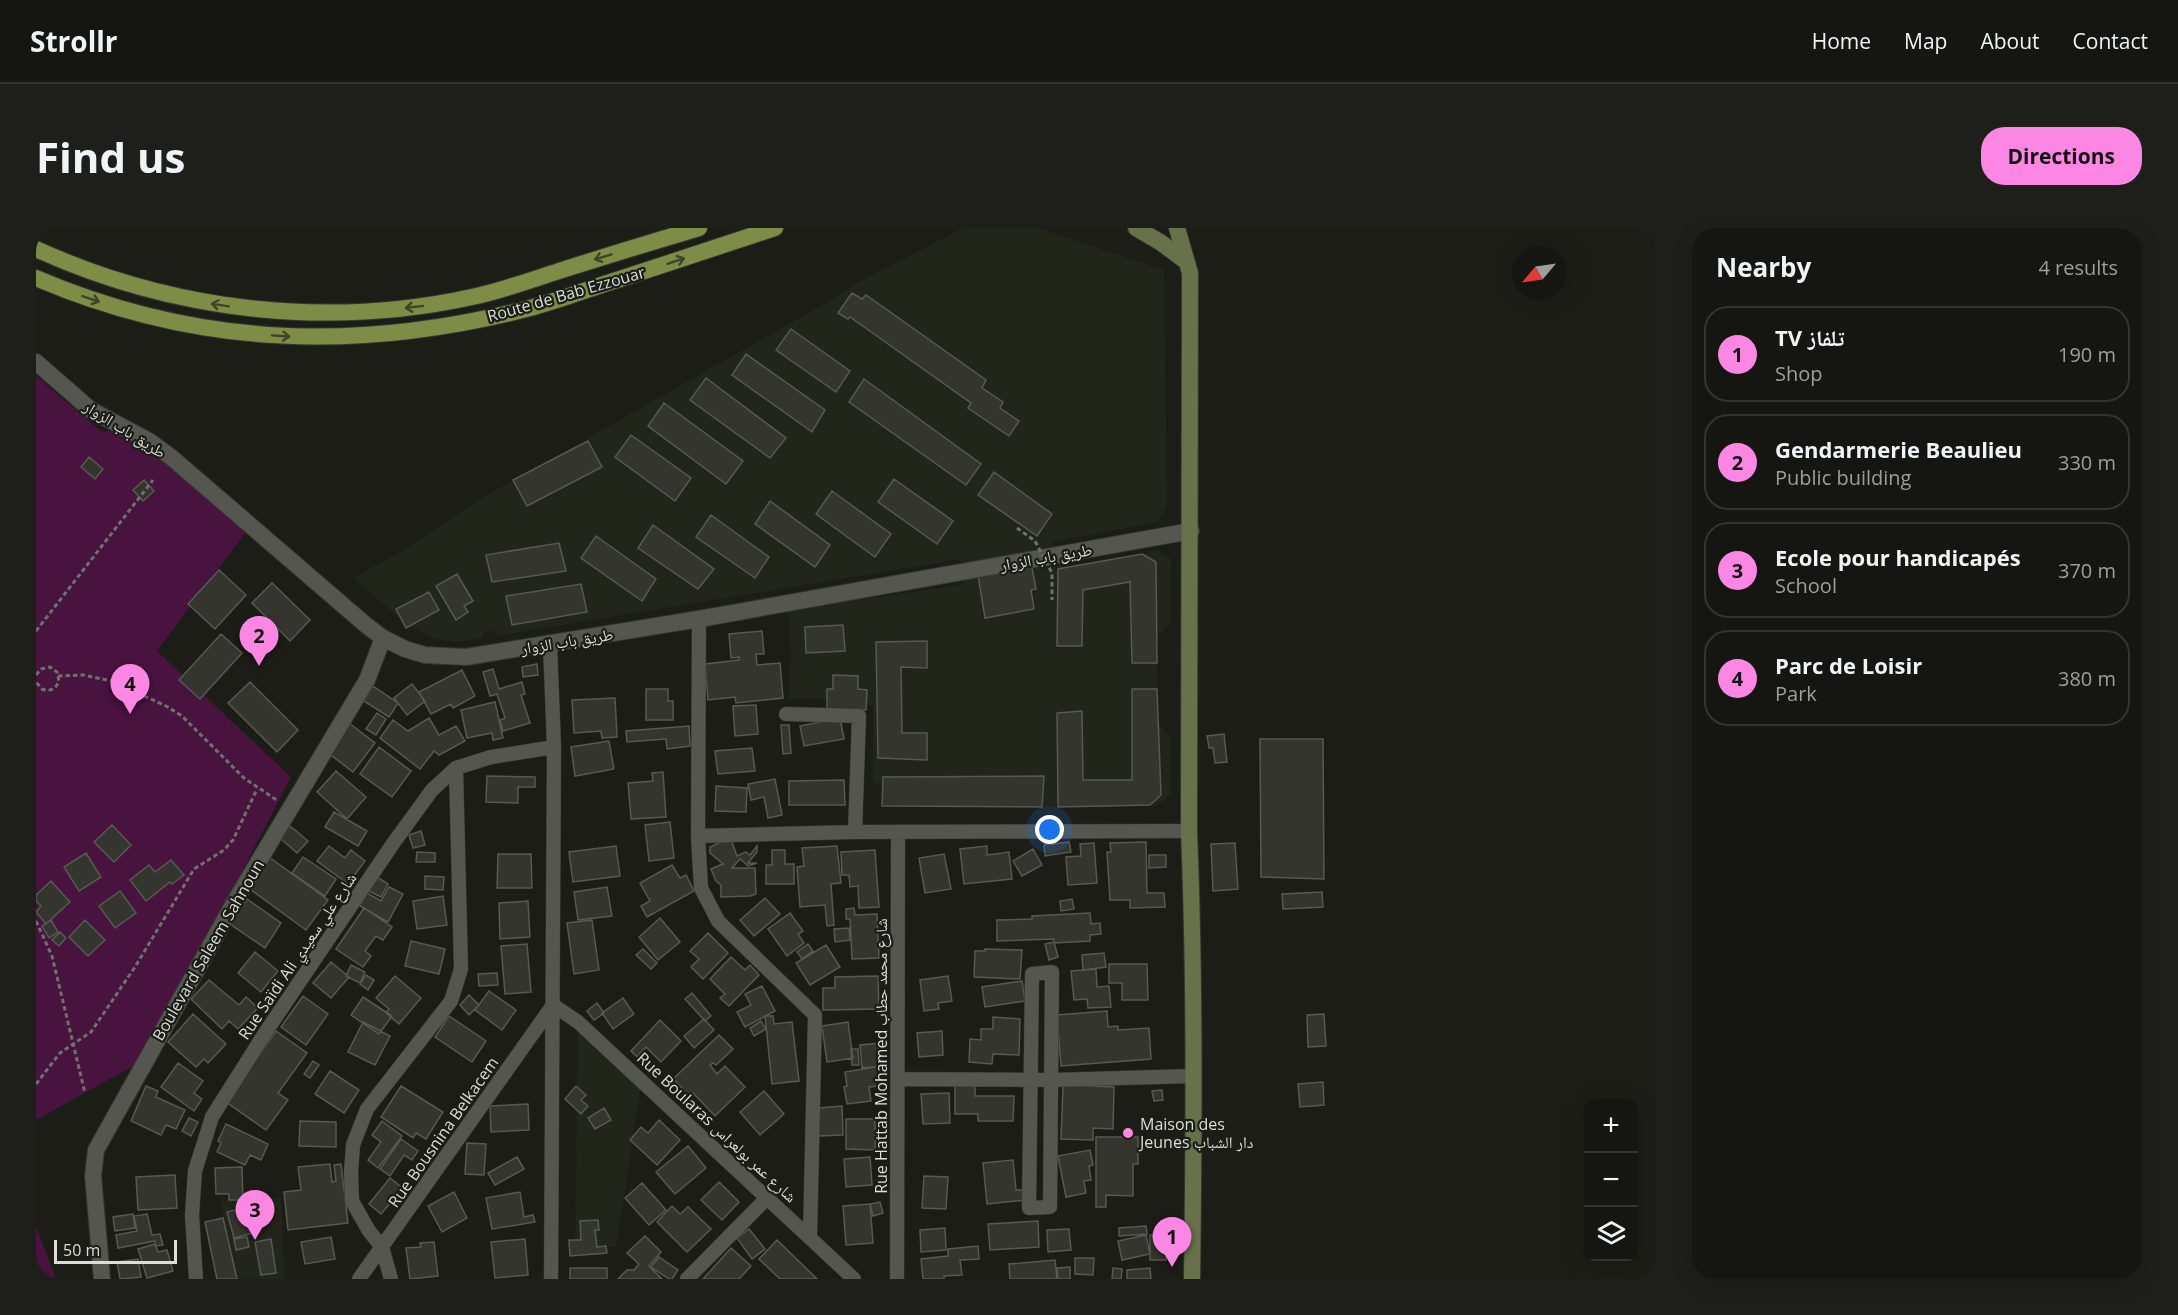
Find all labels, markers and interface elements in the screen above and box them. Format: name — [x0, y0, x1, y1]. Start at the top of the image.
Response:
text: Strollr — [30, 22, 117, 60]
text: Home — [1812, 27, 1871, 55]
text: Map — [1904, 27, 1947, 55]
text: About — [1980, 27, 2040, 55]
text: Contact — [2073, 27, 2148, 55]
button: Directions — [1981, 127, 2142, 185]
text: Find us — [36, 128, 185, 185]
north arrow — [1512, 246, 1566, 300]
text: Nearby — [1716, 249, 1811, 285]
one-way arrow — [594, 252, 613, 263]
one-way arrow — [666, 254, 685, 265]
text: 4 results — [2038, 254, 2118, 281]
street label: Route de Bab Ezzouar — [485, 261, 648, 327]
one-way arrow — [81, 295, 100, 306]
one-way arrow — [211, 299, 230, 310]
one-way arrow — [405, 302, 425, 313]
text: TV تلفاز — [1775, 322, 1844, 352]
one-way arrow — [271, 331, 291, 342]
text: 1 — [1732, 341, 1743, 368]
text: 190 m — [2058, 341, 2116, 368]
text: Shop — [1775, 360, 1823, 387]
street label: طريق باب الزوار — [79, 394, 170, 463]
text: Gendarmerie Beaulieu — [1775, 434, 2022, 464]
text: 2 — [1732, 449, 1743, 476]
text: 330 m — [2058, 449, 2116, 476]
text: Public building — [1775, 464, 1911, 491]
street label: طريق باب الزوار — [997, 538, 1094, 576]
text: Ecole pour handicapés — [1775, 542, 2021, 572]
text: 3 — [1732, 557, 1743, 584]
text: 370 m — [2058, 557, 2116, 584]
text: School — [1775, 572, 1837, 599]
pin: 2 — [240, 616, 278, 666]
street label: طريق باب الزوار — [518, 623, 615, 659]
text: Parc de Loisir — [1775, 650, 1922, 680]
pin: 4 — [110, 664, 149, 714]
text: 4 — [1732, 665, 1743, 692]
text: 380 m — [2058, 665, 2116, 692]
text: Park — [1775, 680, 1817, 707]
your location — [1035, 815, 1064, 844]
street label: Boulevard Saleem Sahnoun — [147, 856, 269, 1044]
street label: Rue Saïdi Ali شارع علي سعيدي — [233, 868, 363, 1045]
street label: Rue Hattab Mohamed شارع محمد حطاب — [870, 918, 892, 1194]
street label: Rue Boularas شارع عمر بولعراس — [632, 1047, 802, 1207]
street label: Rue Bousnina Belkacem — [383, 1052, 503, 1212]
map controls — [1584, 1099, 1638, 1261]
button: + — [1584, 1099, 1638, 1153]
place label: Maison des Jeunes دار الشباب — [1138, 1113, 1253, 1153]
marker: Maison des Jeunes دار الشباب — [1121, 1126, 1135, 1140]
button: − — [1584, 1153, 1638, 1207]
pin: 3 — [236, 1190, 274, 1240]
button: layers — [1584, 1207, 1638, 1261]
pin: 1 — [1152, 1218, 1192, 1267]
scale bar — [54, 1237, 177, 1264]
text: 50 m — [63, 1239, 100, 1261]

